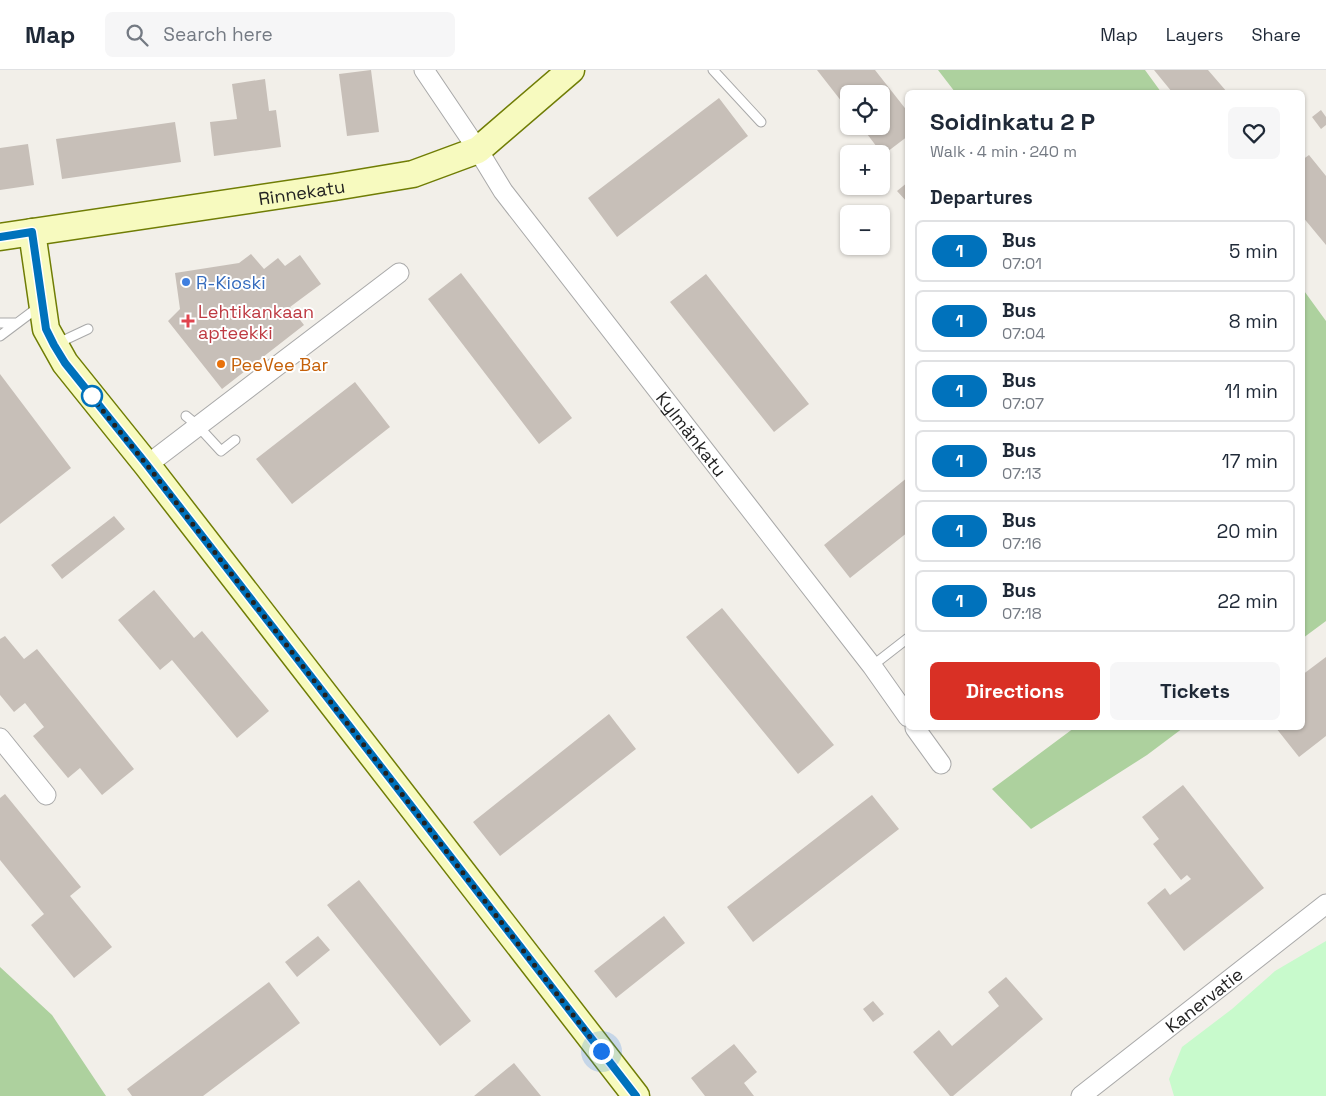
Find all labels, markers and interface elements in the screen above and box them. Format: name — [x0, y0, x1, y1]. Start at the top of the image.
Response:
search box — [105, 12, 455, 57]
text: Map — [25, 19, 75, 50]
icon: search — [123, 21, 151, 49]
text: Search here — [163, 22, 273, 47]
text: Map — [1100, 23, 1138, 46]
text: Layers — [1166, 23, 1223, 46]
text: Share — [1251, 23, 1301, 46]
map controls — [840, 85, 890, 255]
button: locate — [840, 85, 890, 135]
text: Soidinkatu 2 P — [930, 106, 1095, 137]
button: heart — [1228, 107, 1280, 159]
text: Walk · 4 min · 240 m — [930, 141, 1077, 162]
button: + — [840, 145, 890, 195]
street label: Rinnekatu — [257, 174, 347, 210]
text: Departures — [930, 185, 1033, 210]
button: − — [840, 205, 890, 255]
text: Bus — [1002, 228, 1036, 253]
text: 1 — [955, 239, 964, 262]
text: 5 min — [1229, 239, 1278, 264]
text: 07:01 — [1002, 253, 1042, 274]
place label: R-Kioski — [196, 271, 266, 294]
marker: R-Kioski — [180, 276, 192, 288]
text: Bus — [1002, 298, 1036, 323]
place label: Lehtikankaan apteekki — [198, 300, 314, 344]
text: 1 — [955, 309, 964, 332]
text: 8 min — [1229, 309, 1278, 334]
marker: Lehtikankaan apteekki — [182, 315, 194, 327]
text: 07:04 — [1002, 323, 1045, 344]
place label: PeeVee Bar — [231, 353, 328, 376]
marker: PeeVee Bar — [215, 358, 227, 370]
text: Bus — [1002, 368, 1036, 393]
text: 1 — [955, 379, 964, 402]
text: 11 min — [1225, 379, 1278, 404]
unlabelled marker — [81, 385, 103, 407]
street label: Kylmänkatu — [651, 387, 732, 481]
text: 07:07 — [1002, 393, 1044, 414]
text: Bus — [1002, 438, 1036, 463]
text: 1 — [955, 449, 964, 472]
text: 17 min — [1222, 449, 1278, 474]
text: 07:13 — [1002, 463, 1041, 484]
text: Bus — [1002, 508, 1036, 533]
text: 1 — [955, 519, 964, 542]
text: 20 min — [1217, 519, 1278, 544]
text: 07:16 — [1002, 533, 1042, 554]
text: Bus — [1002, 578, 1036, 603]
text: 1 — [955, 589, 964, 612]
text: 22 min — [1218, 589, 1278, 614]
text: 07:18 — [1002, 603, 1042, 624]
button: Directions — [930, 662, 1100, 720]
button: Tickets — [1110, 662, 1280, 720]
street label: Kanervatie — [1160, 962, 1247, 1037]
your location — [589, 1039, 614, 1064]

